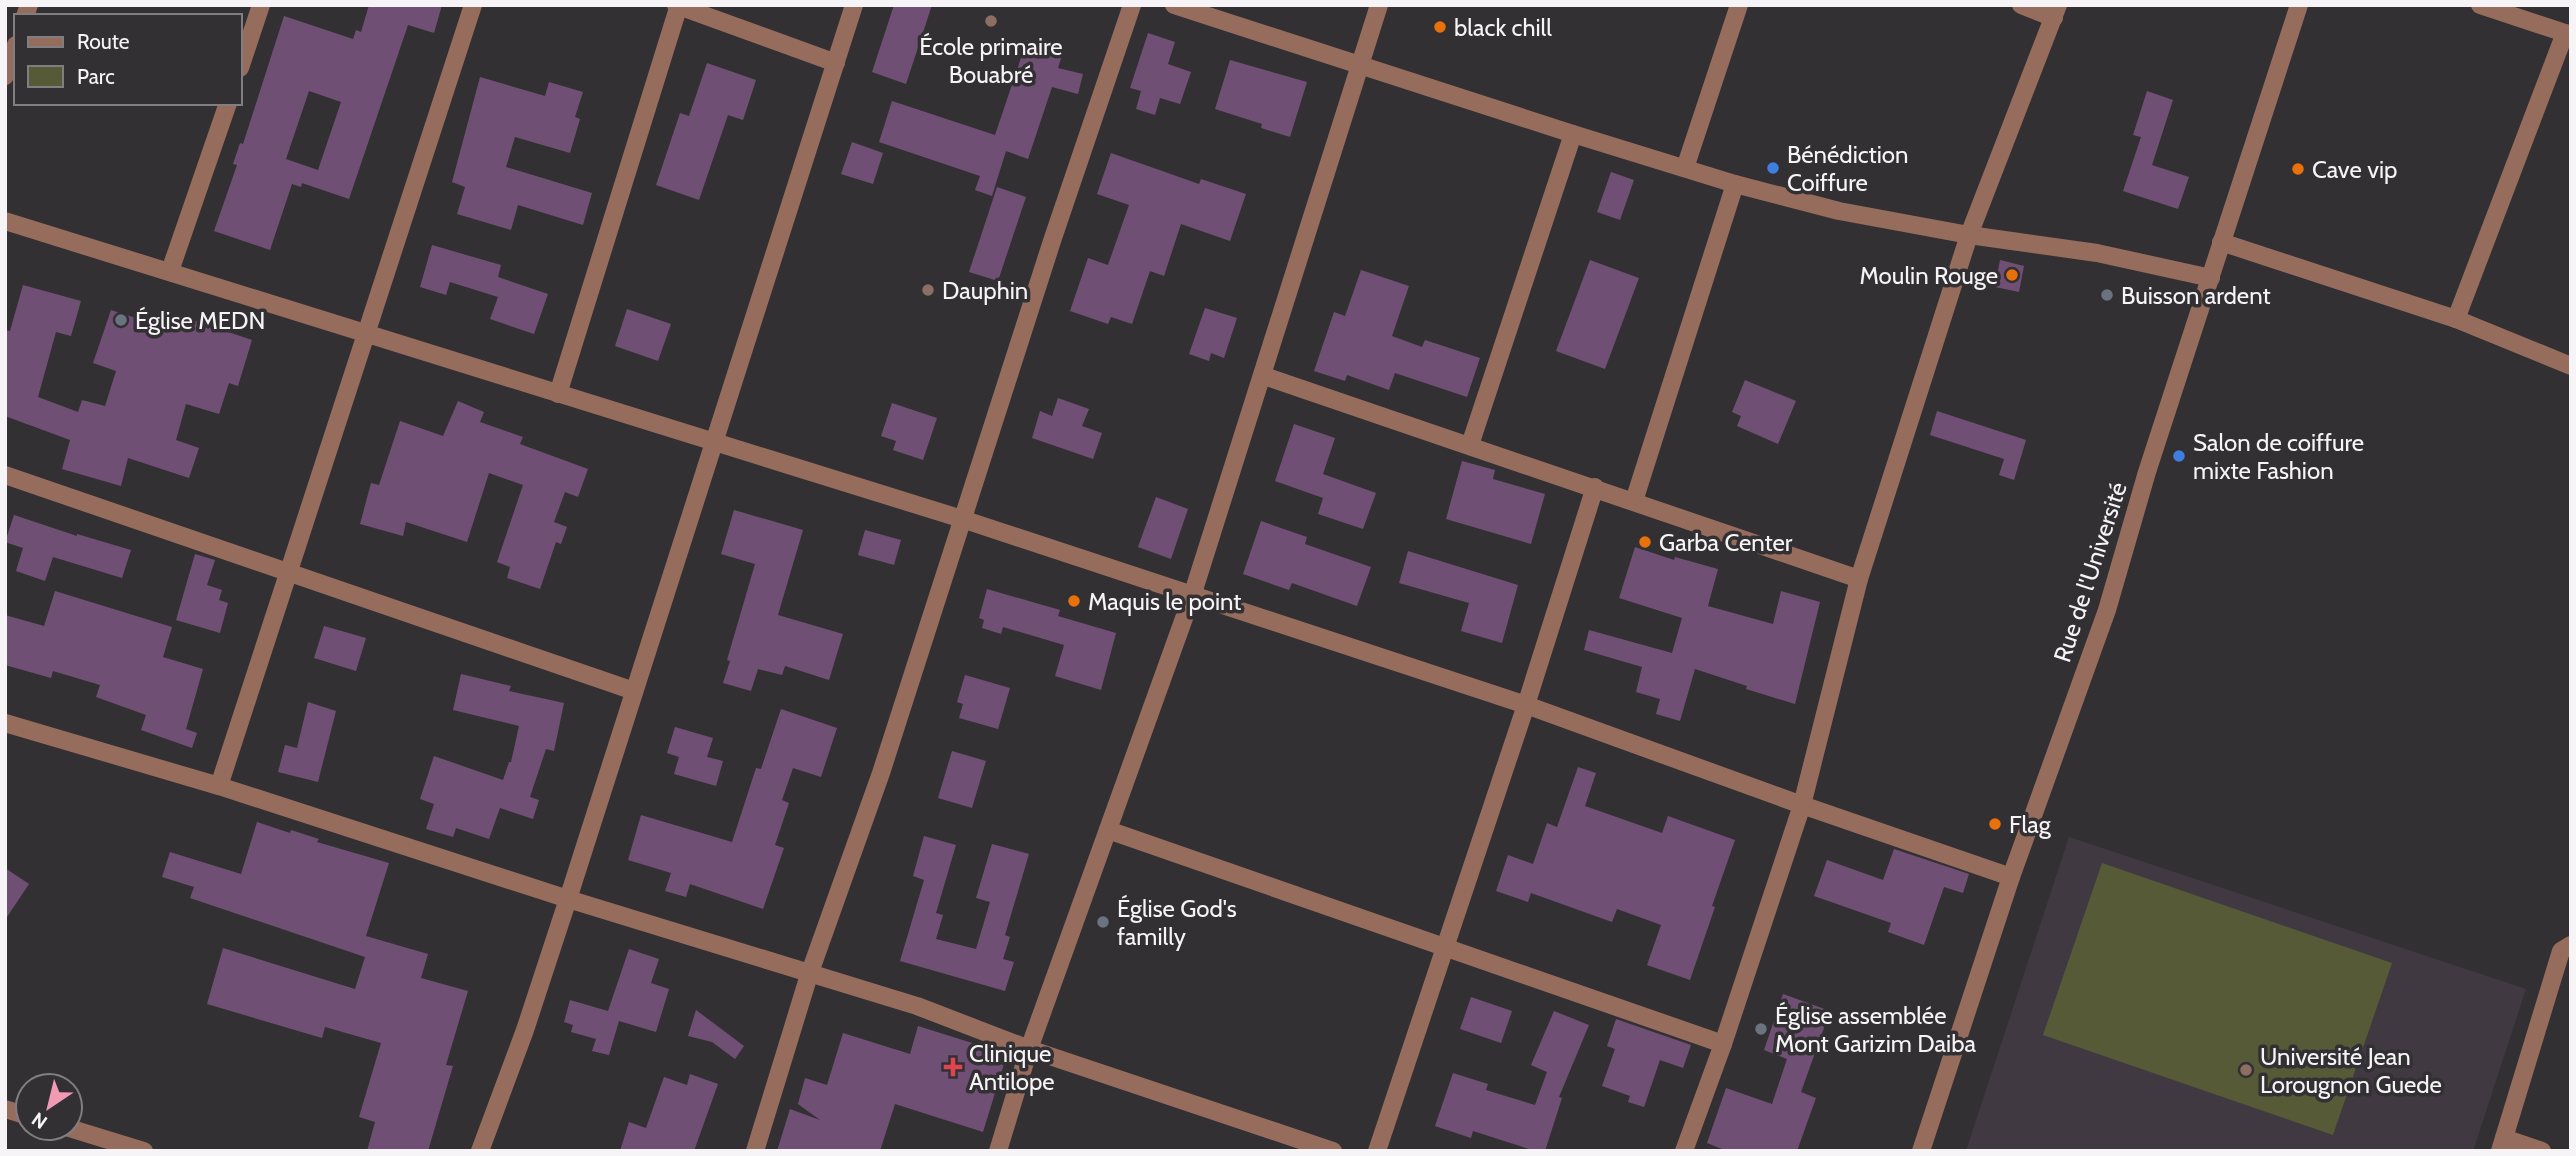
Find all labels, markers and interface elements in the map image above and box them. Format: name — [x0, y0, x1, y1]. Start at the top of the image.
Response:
marker: École primaire Bouabré — [983, 13, 999, 29]
place label: black chill — [1454, 13, 1552, 42]
legend — [14, 14, 242, 105]
marker: black chill — [1432, 19, 1448, 35]
text: Route — [77, 29, 130, 54]
place label: École primaire Bouabré — [919, 32, 1063, 89]
text: Parc — [77, 64, 115, 89]
place label: Bénédiction Coiffure — [1787, 140, 1908, 197]
place label: Cave vip — [2312, 155, 2397, 184]
marker: Bénédiction Coiffure — [1765, 160, 1781, 176]
marker: Cave vip — [2290, 161, 2306, 177]
place label: Moulin Rouge — [1859, 261, 1998, 290]
marker: Moulin Rouge — [2004, 267, 2020, 283]
place label: Dauphin — [942, 276, 1028, 305]
place label: Buisson ardent — [2121, 281, 2270, 310]
marker: Dauphin — [920, 282, 936, 298]
marker: Buisson ardent — [2099, 287, 2115, 303]
place label: Église MEDN — [135, 306, 265, 335]
marker: Église MEDN — [113, 312, 129, 328]
place label: Salon de coiffure mixte Fashion — [2193, 428, 2364, 485]
marker: Salon de coiffure mixte Fashion — [2171, 448, 2187, 464]
street label: Rue de l'Université — [2047, 478, 2133, 666]
place label: Garba Center — [1659, 528, 1793, 557]
marker: Garba Center — [1637, 534, 1653, 550]
place label: Maquis le point — [1088, 587, 1241, 616]
marker: Maquis le point — [1066, 593, 1082, 609]
place label: Flag — [2009, 810, 2052, 839]
marker: Flag — [1987, 816, 2003, 832]
place label: Église God's familly — [1117, 894, 1237, 951]
marker: Église God's familly — [1095, 914, 1111, 930]
place label: Église assemblée Mont Garizim Daiba — [1775, 1001, 1976, 1058]
marker: Église assemblée Mont Garizim Daiba — [1753, 1021, 1769, 1037]
place label: Clinique Antilope — [969, 1039, 1055, 1096]
place label: Université Jean Lorougnon Guede — [2260, 1042, 2442, 1099]
marker: Clinique Antilope — [943, 1057, 963, 1077]
marker: Université Jean Lorougnon Guede — [2238, 1062, 2254, 1078]
north arrow — [14, 1072, 84, 1142]
text: N — [27, 1107, 52, 1134]

